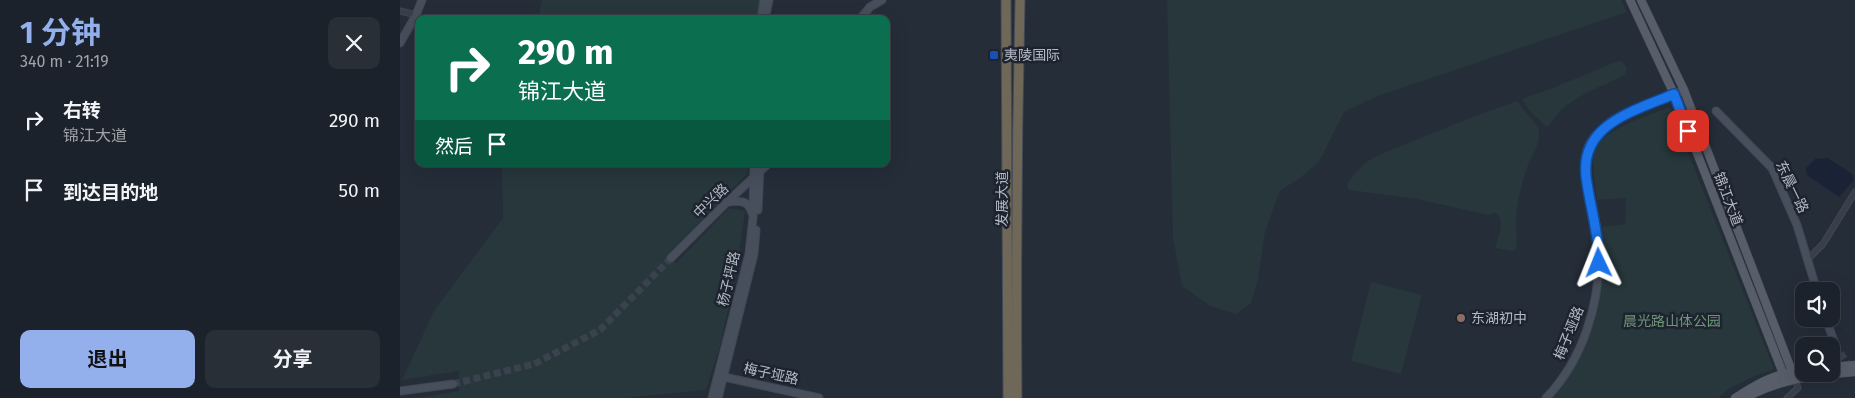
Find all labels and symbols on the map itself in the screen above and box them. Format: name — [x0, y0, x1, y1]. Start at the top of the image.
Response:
place label: 夷陵国际 — [1004, 47, 1060, 64]
marker: 夷陵国际 — [988, 49, 1000, 61]
pin — [1667, 110, 1709, 152]
street label: 东晨一路 — [1772, 158, 1812, 216]
street label: 锦江大道 — [1710, 170, 1746, 228]
street label: 发展大道 — [994, 171, 1011, 227]
street label: 中兴路 — [690, 180, 732, 222]
position arrow — [1572, 236, 1624, 288]
street label: 杨子坪路 — [714, 250, 744, 308]
street label: 梅子垭路 — [1551, 304, 1587, 362]
place label: 东湖初中 — [1471, 310, 1527, 327]
marker: 东湖初中 — [1455, 312, 1467, 324]
park label: 晨光路山体公园 — [1623, 313, 1721, 330]
street label: 梅子垭路 — [742, 360, 800, 388]

